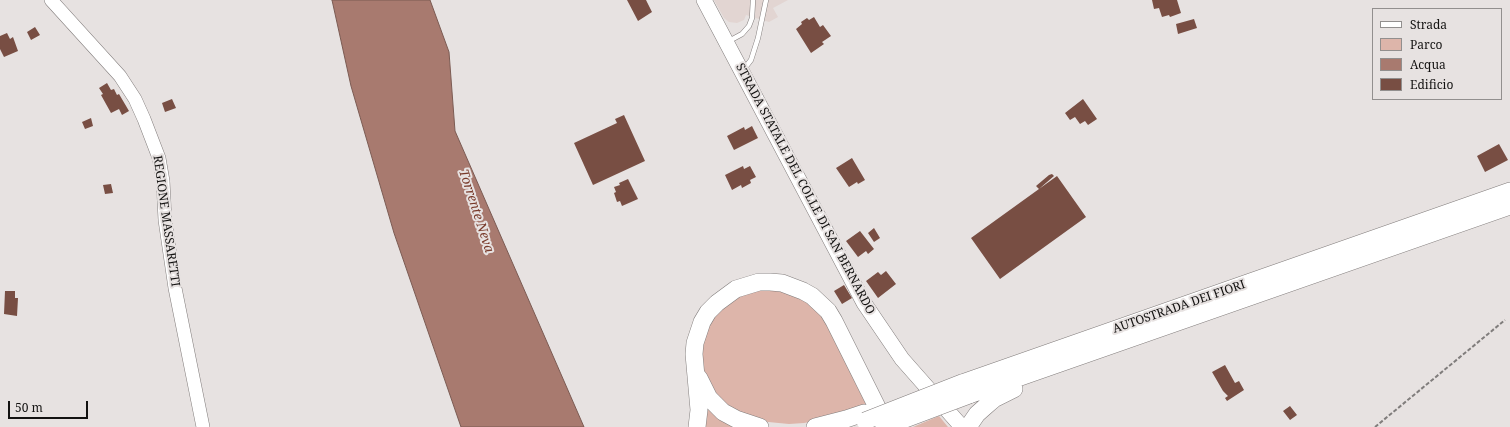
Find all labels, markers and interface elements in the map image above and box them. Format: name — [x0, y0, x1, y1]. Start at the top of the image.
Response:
legend — [1372, 8, 1502, 100]
text: Strada — [1410, 16, 1447, 33]
text: Parco — [1410, 36, 1442, 53]
text: Acqua — [1410, 56, 1446, 73]
street label: STRADA STATALE DEL COLLE DI SAN BERNARDO — [732, 61, 878, 317]
text: Edificio — [1410, 76, 1453, 93]
street label: REGIONE MASSARETTI — [150, 154, 182, 288]
water label: Torrente Neva — [455, 167, 497, 255]
street label: AUTOSTRADA DEI FIORI — [1111, 278, 1247, 336]
scale bar — [10, 393, 90, 419]
text: 50 m — [15, 399, 43, 416]

